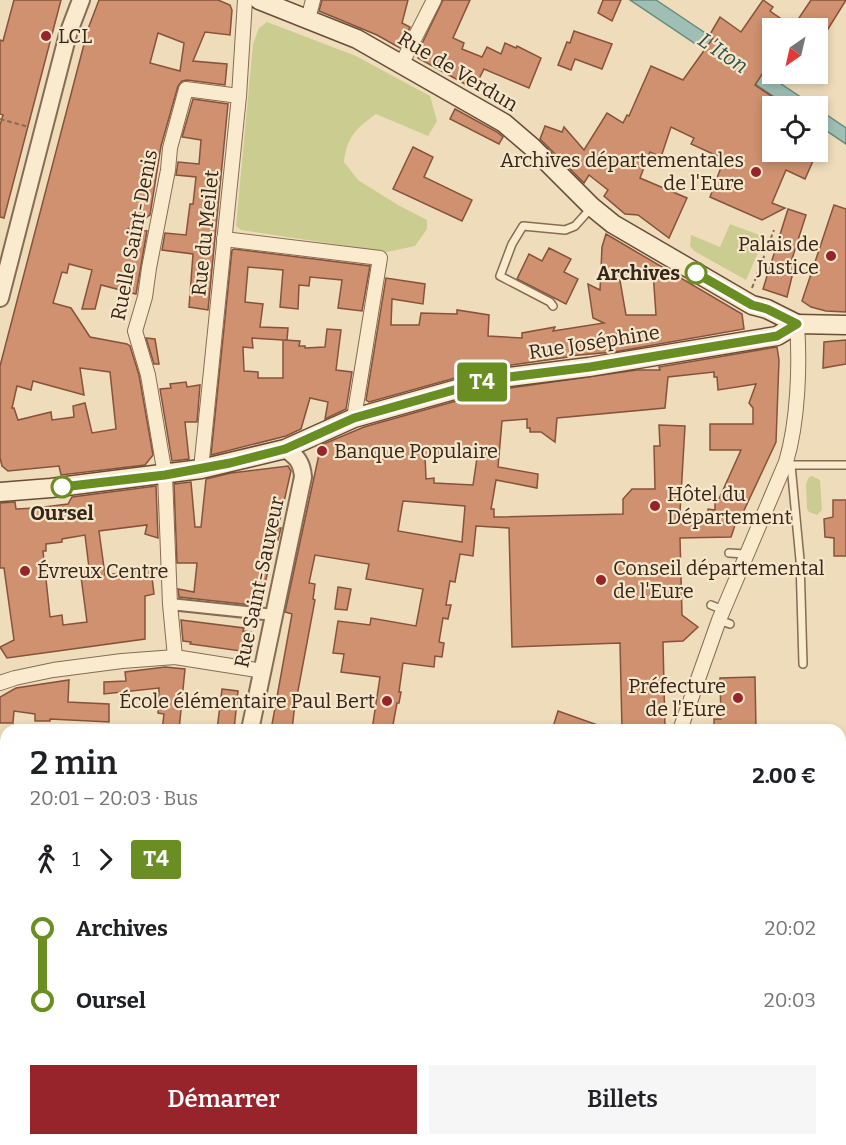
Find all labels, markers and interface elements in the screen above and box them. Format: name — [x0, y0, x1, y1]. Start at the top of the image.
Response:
north arrow — [762, 18, 828, 84]
map controls — [762, 18, 828, 162]
place label: LCL — [58, 24, 92, 48]
street label: Rue de Verdun — [394, 26, 523, 116]
water label: L'Iton — [693, 27, 753, 79]
marker: LCL — [39, 29, 53, 43]
button: locate — [762, 96, 828, 162]
street label: Ruelle Saint-Denis — [106, 148, 162, 322]
place label: Archives départementales de l'Eure — [500, 148, 744, 195]
marker: Archives départementales de l'Eure — [749, 165, 763, 179]
street label: Rue du Meilet — [186, 169, 224, 297]
place label: Palais de Justice — [738, 232, 819, 279]
marker: Palais de Justice — [824, 249, 838, 263]
place label: Archives — [597, 261, 680, 285]
marker: Archives — [685, 262, 707, 284]
street label: Rue Joséphine — [527, 320, 661, 364]
line badge: T4 — [455, 362, 509, 401]
text: T4 — [469, 369, 495, 395]
place label: Banque Populaire — [334, 439, 498, 463]
marker: Banque Populaire — [315, 444, 329, 458]
marker: Oursel — [51, 476, 73, 498]
place label: Hôtel du Département — [667, 482, 792, 529]
street label: Rue Saint-Sauveur — [229, 494, 289, 670]
marker: Hôtel du Département — [648, 499, 662, 513]
place label: Oursel — [30, 501, 94, 525]
place label: Conseil départemental de l'Eure — [613, 556, 825, 603]
place label: Évreux Centre — [37, 559, 168, 583]
marker: Évreux Centre — [18, 564, 32, 578]
marker: Conseil départemental de l'Eure — [594, 573, 608, 587]
place label: Préfecture de l'Eure — [628, 674, 726, 721]
place label: École élémentaire Paul Bert — [119, 689, 375, 713]
marker: Préfecture de l'Eure — [731, 691, 745, 705]
marker: École élémentaire Paul Bert — [380, 694, 394, 708]
text: 2 min — [30, 743, 117, 783]
text: 2.00 € — [752, 762, 816, 789]
text: 20:01 – 20:03 · Bus — [30, 786, 198, 810]
icon: walk — [30, 843, 63, 876]
icon: forward — [89, 843, 122, 876]
text: T4 — [143, 846, 169, 872]
text: 1 — [72, 847, 80, 871]
text: Archives — [76, 915, 168, 942]
text: 20:02 — [764, 916, 816, 940]
text: Oursel — [76, 987, 146, 1014]
text: 20:03 — [764, 988, 816, 1012]
button: Démarrer — [30, 1065, 417, 1134]
button: Billets — [429, 1065, 816, 1134]

